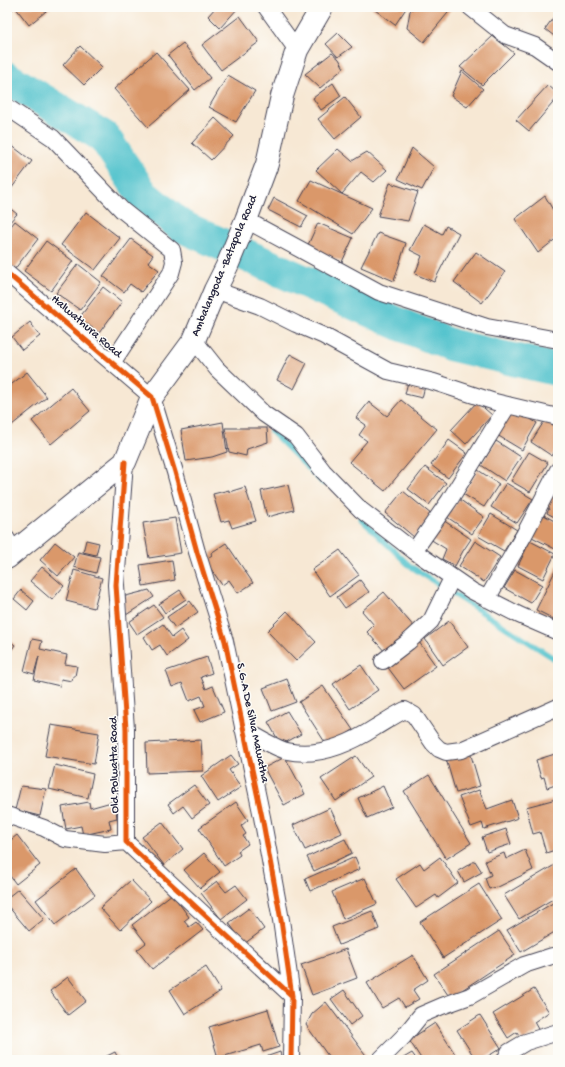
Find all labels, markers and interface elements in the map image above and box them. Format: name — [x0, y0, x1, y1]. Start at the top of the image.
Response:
street label: Ambalangoda -Batapola Road — [189, 193, 261, 339]
street label: Halwathura Road — [48, 293, 125, 362]
street label: S.G.A De Silva Mawatha — [232, 662, 272, 784]
street label: Old Polwatta Road — [107, 716, 123, 813]

